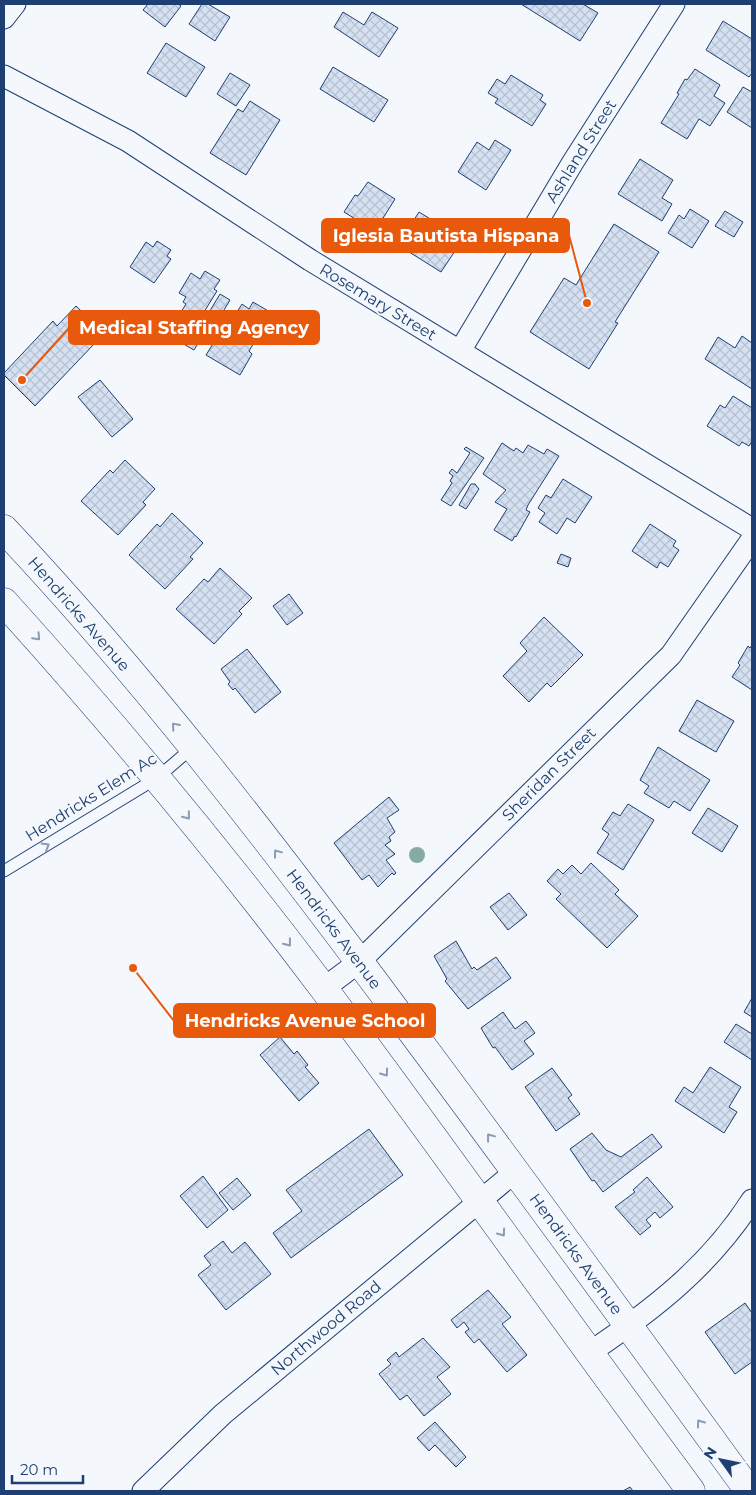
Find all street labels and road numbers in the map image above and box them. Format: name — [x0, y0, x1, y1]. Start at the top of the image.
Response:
street label: Ashland Street — [542, 96, 621, 206]
street label: Rosemary Street — [316, 260, 440, 345]
street label: Hendricks Avenue — [24, 553, 134, 675]
street label: Sheridan Street — [498, 723, 600, 825]
street label: Hendricks Elem Ac — [22, 749, 160, 845]
street label: Hendricks Avenue — [283, 865, 385, 993]
street label: Hendricks Avenue — [526, 1190, 626, 1318]
street label: Northwood Road — [267, 1276, 385, 1380]

